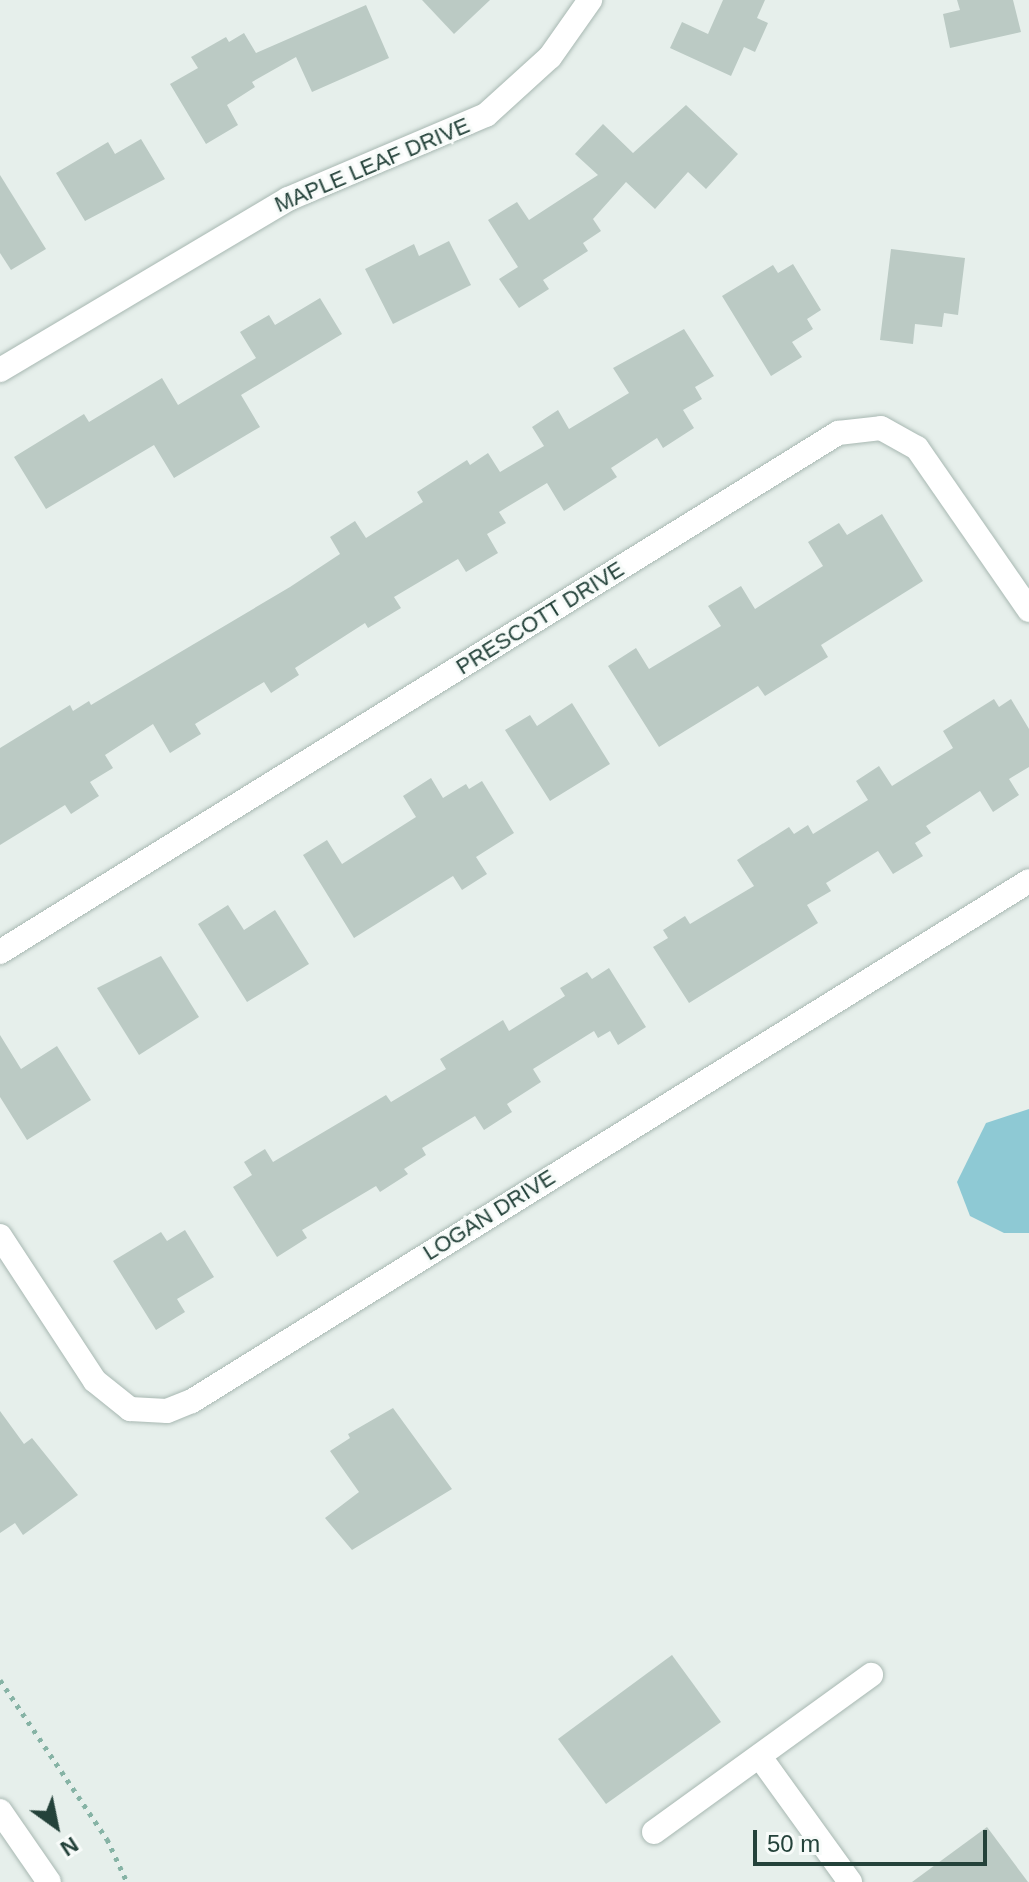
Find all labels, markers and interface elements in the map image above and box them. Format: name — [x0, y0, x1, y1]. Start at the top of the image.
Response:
street label: MAPLE LEAF DRIVE — [271, 112, 473, 218]
street label: PRESCOTT DRIVE — [451, 556, 629, 680]
street label: LOGAN DRIVE — [418, 1164, 560, 1266]
north arrow — [16, 1786, 96, 1866]
scale bar — [757, 1814, 991, 1864]
text: 50 m — [767, 1830, 820, 1857]
text: N — [56, 1832, 83, 1861]

